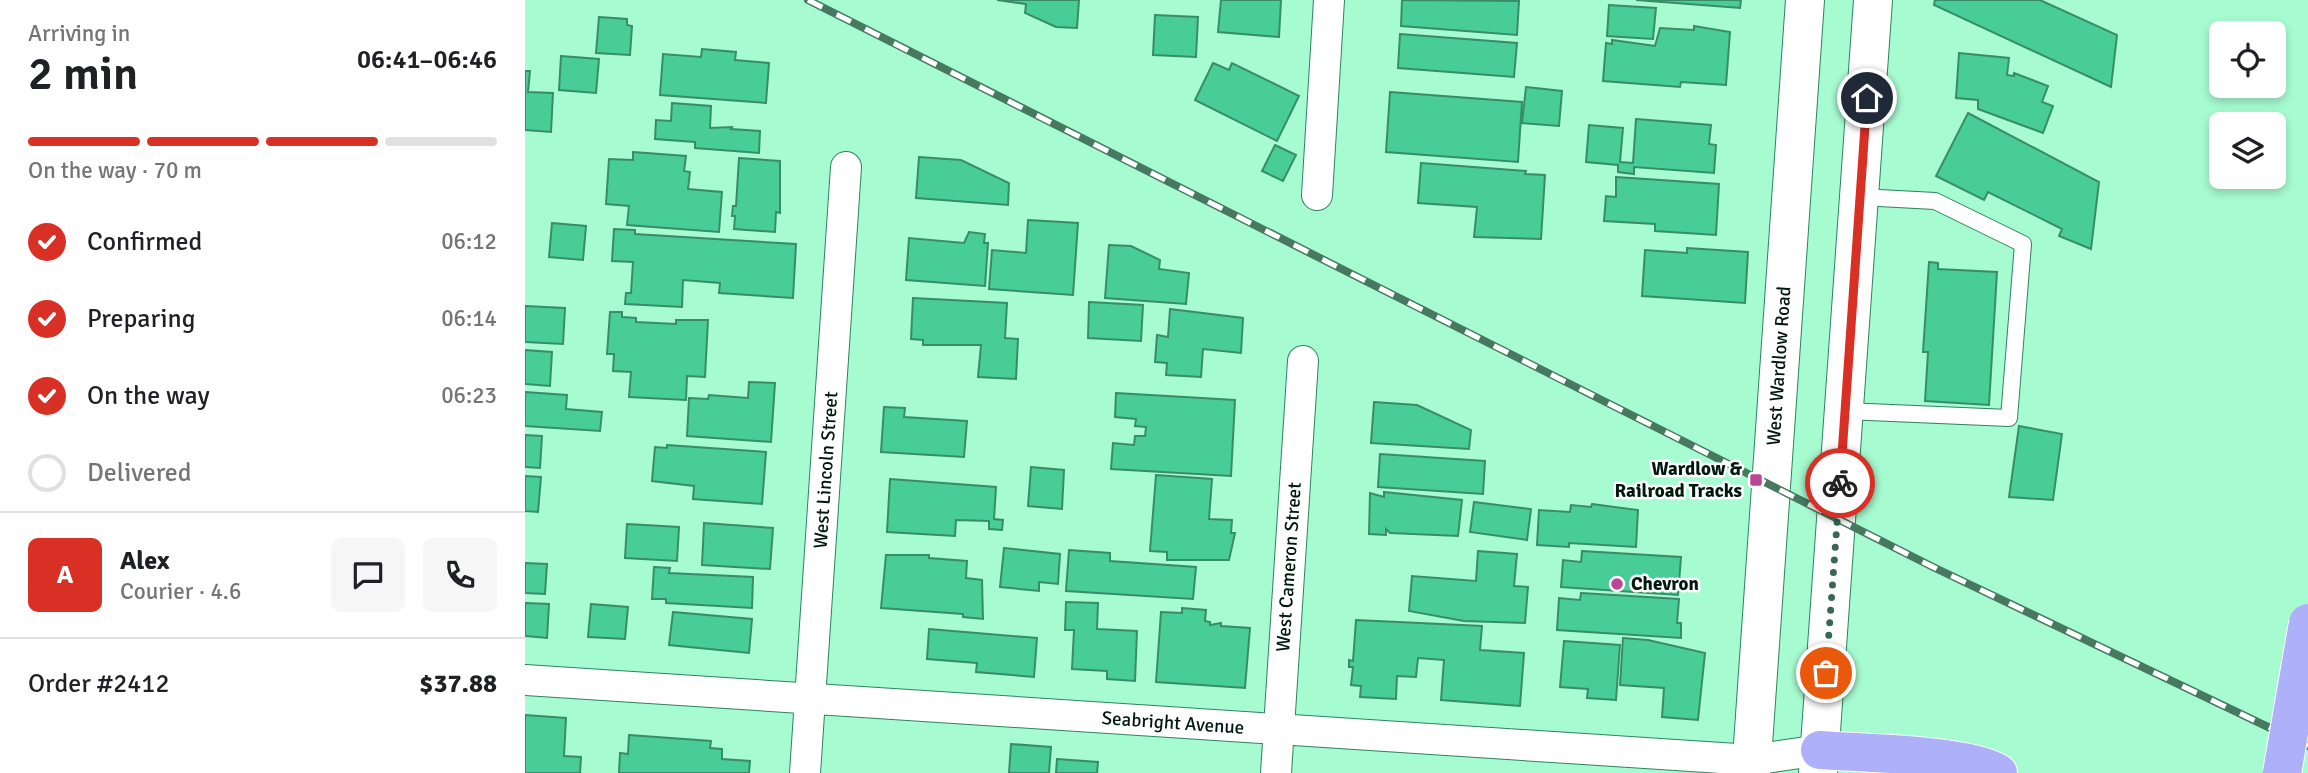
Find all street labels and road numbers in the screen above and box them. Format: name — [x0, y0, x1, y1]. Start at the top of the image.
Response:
street label: West Wardlow Road — [1761, 286, 1797, 446]
street label: West Lincoln Street — [809, 390, 843, 549]
street label: West Cameron Street — [1271, 481, 1307, 653]
street label: Seabright Avenue — [1101, 706, 1245, 740]

